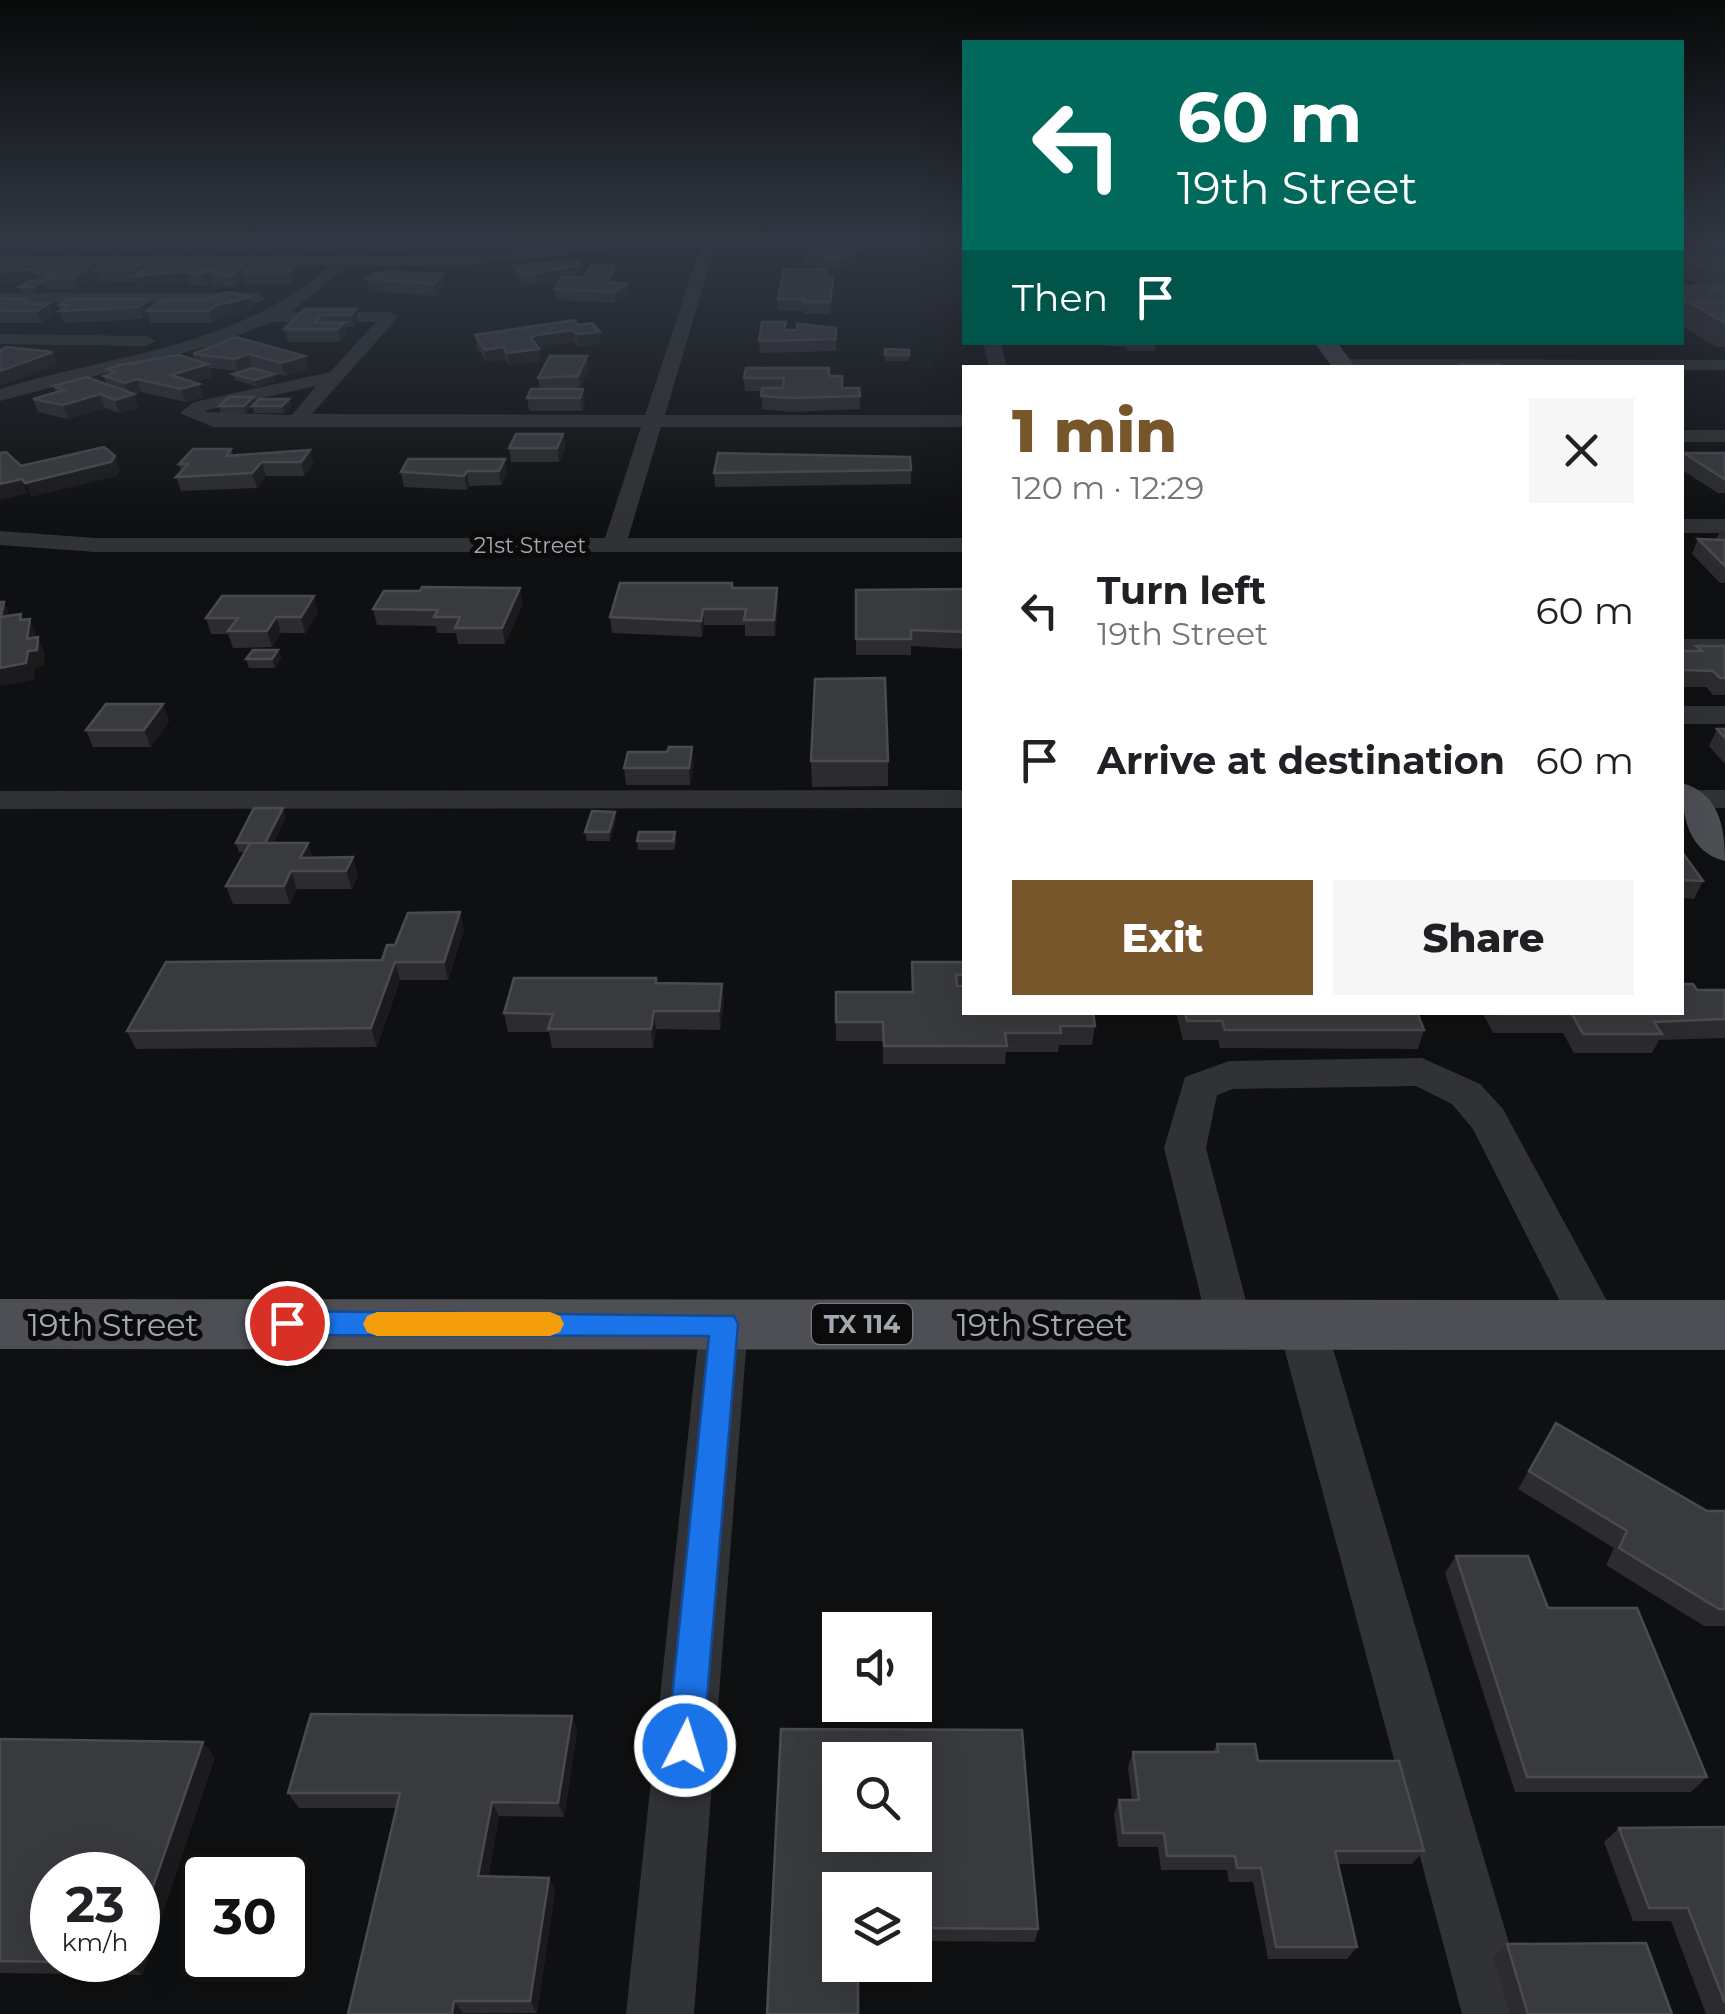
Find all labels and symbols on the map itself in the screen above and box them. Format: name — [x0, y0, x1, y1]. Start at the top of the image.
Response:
street label: 21st Street — [474, 532, 586, 559]
pin — [245, 1281, 330, 1366]
road number: TX 114 — [812, 1304, 912, 1344]
street label: 19th Street — [27, 1305, 199, 1344]
street label: 19th Street — [956, 1305, 1128, 1344]
position arrow — [633, 1694, 737, 1798]
speed limit sign: 30 — [180, 1852, 310, 1982]

